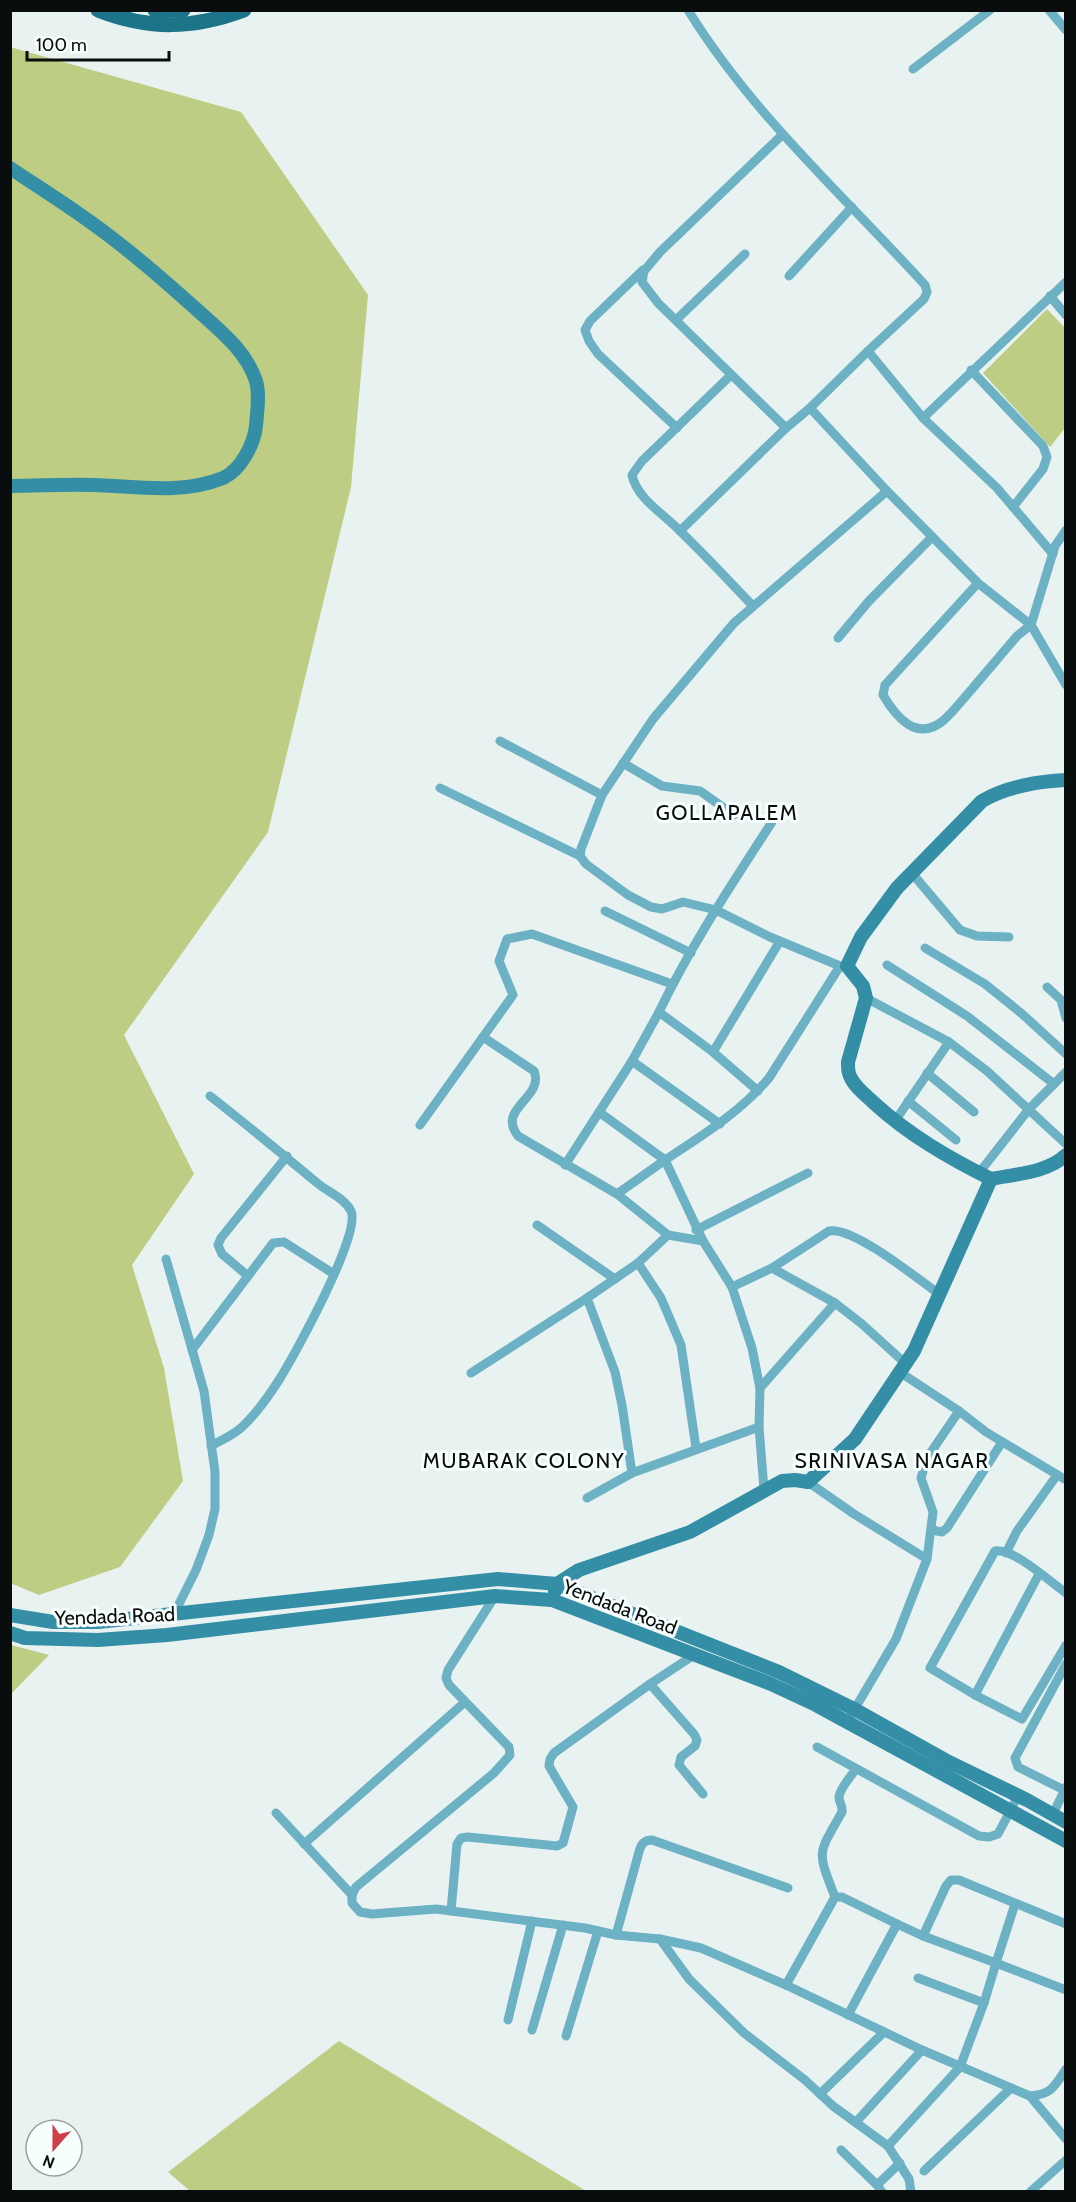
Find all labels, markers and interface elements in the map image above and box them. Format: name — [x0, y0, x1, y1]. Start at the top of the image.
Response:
scale bar — [27, 24, 170, 62]
text: 100 m — [36, 34, 87, 56]
district label: GOLLAPALEM — [656, 800, 798, 825]
district label: MUBARAK COLONY — [423, 1448, 625, 1473]
district label: SRINIVASA NAGAR — [795, 1448, 989, 1473]
street label: Yendada Road — [559, 1574, 680, 1640]
street label: Yendada Road — [53, 1602, 176, 1630]
north arrow — [24, 2118, 84, 2178]
text: N — [40, 2151, 57, 2172]

